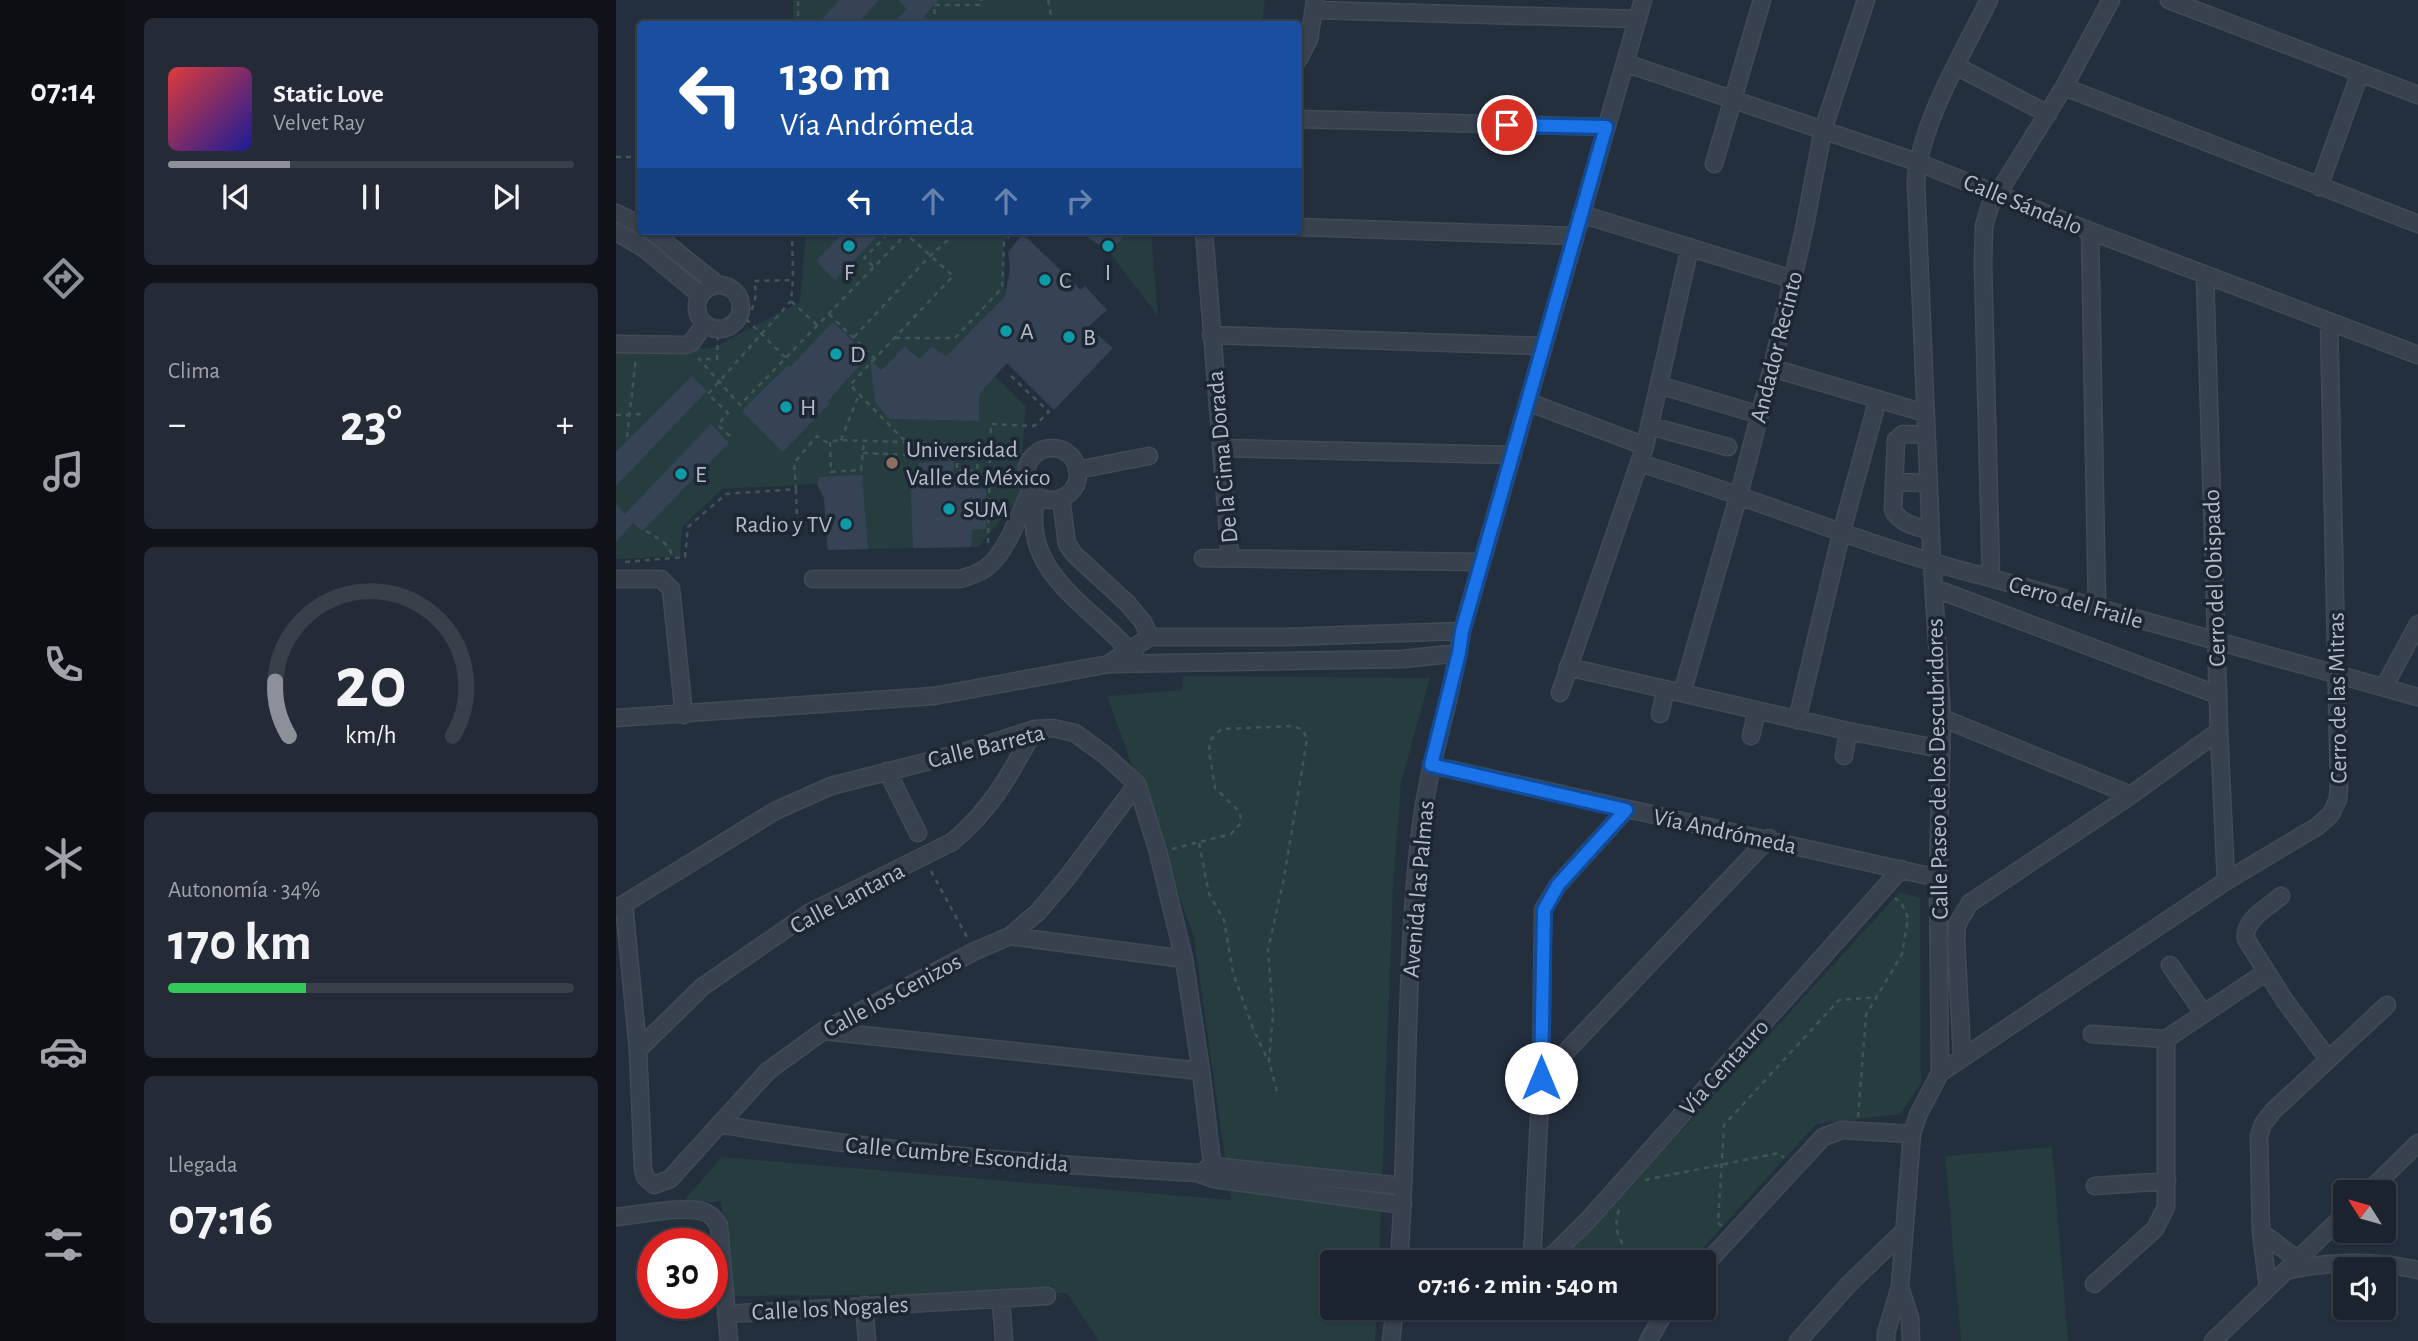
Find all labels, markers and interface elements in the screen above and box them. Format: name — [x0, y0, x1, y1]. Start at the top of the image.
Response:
icon: left — [665, 49, 756, 140]
text: 130 m — [780, 51, 891, 100]
text: 07:14 — [30, 75, 96, 107]
text: Static Love — [273, 81, 384, 107]
pin — [1477, 95, 1537, 155]
icon: arrive — [1488, 106, 1526, 144]
text: Vía Andrómeda — [780, 109, 975, 141]
text: Velvet Ray — [273, 112, 365, 135]
street label: Calle Sándalo — [1960, 170, 2085, 240]
icon: previous — [217, 178, 255, 216]
icon: pause — [352, 178, 390, 216]
icon: next — [487, 178, 525, 216]
icon: left — [841, 182, 879, 220]
icon: ahead — [914, 182, 952, 220]
icon: ahead — [987, 182, 1025, 220]
icon: right — [1060, 182, 1098, 220]
marker: F — [841, 238, 857, 254]
marker: I — [1100, 238, 1116, 254]
icon: directions — [39, 254, 88, 303]
place label: F — [844, 261, 855, 285]
place label: I — [1105, 261, 1111, 285]
place label: C — [1059, 269, 1071, 293]
street label: Andador Recinto — [1747, 269, 1807, 425]
marker: C — [1037, 272, 1053, 288]
place label: A — [1020, 320, 1034, 344]
marker: A — [998, 323, 1014, 339]
place label: B — [1083, 326, 1096, 350]
marker: B — [1061, 329, 1077, 345]
place label: D — [850, 343, 866, 367]
marker: D — [828, 346, 844, 362]
text: Clima — [168, 360, 220, 383]
street label: De la Cima Dorada — [1203, 370, 1242, 544]
place label: H — [800, 396, 816, 420]
text: 23° — [340, 398, 402, 450]
marker: H — [778, 399, 794, 415]
text: − — [168, 406, 186, 444]
text: + — [556, 406, 574, 444]
place label: Universidad Valle de México — [906, 438, 1050, 490]
icon: music — [39, 447, 88, 496]
marker: Universidad Valle de México — [884, 455, 900, 471]
place label: E — [695, 463, 707, 487]
marker: E — [673, 466, 689, 482]
street label: Cerro del Obispado — [2200, 489, 2230, 667]
place label: SUM — [963, 498, 1008, 522]
marker: SUM — [941, 501, 957, 517]
place label: Radio y TV — [735, 513, 832, 537]
marker: Radio y TV — [838, 516, 854, 532]
street label: Cerro del Fraile — [2006, 572, 2146, 634]
street label: Cerro de las Mitras — [2325, 612, 2351, 784]
street label: Calle Paseo de los Descubridores — [1923, 618, 1953, 920]
icon: phone — [39, 640, 88, 689]
text: 20 — [335, 649, 407, 722]
street label: Calle Barreta — [925, 721, 1047, 773]
text: km/h — [345, 723, 397, 748]
street label: Avenida las Palmas — [1399, 799, 1439, 979]
street label: Vía Andrómeda — [1651, 805, 1799, 859]
icon: climate — [39, 834, 88, 883]
street label: Calle Lantana — [786, 859, 909, 939]
text: Autonomía · 34% — [168, 879, 321, 902]
text: 170 km — [168, 917, 312, 969]
street label: Calle los Cenizos — [820, 949, 965, 1042]
street label: Vía Centauro — [1676, 1015, 1774, 1120]
icon: car — [39, 1027, 88, 1076]
position arrow — [1504, 1041, 1578, 1115]
street label: Calle Cumbre Escondida — [844, 1133, 1070, 1177]
text: Llegada — [168, 1154, 238, 1177]
north arrow — [2333, 1180, 2396, 1242]
map controls — [2333, 1180, 2396, 1320]
text: 07:16 — [168, 1192, 273, 1244]
icon: filters — [39, 1220, 88, 1269]
speed limit sign: 30 — [637, 1228, 728, 1319]
button: sound — [2333, 1257, 2396, 1320]
text: 07:16 · 2 min · 540 m — [1418, 1272, 1618, 1298]
street label: Calle los Nogales — [751, 1293, 909, 1325]

